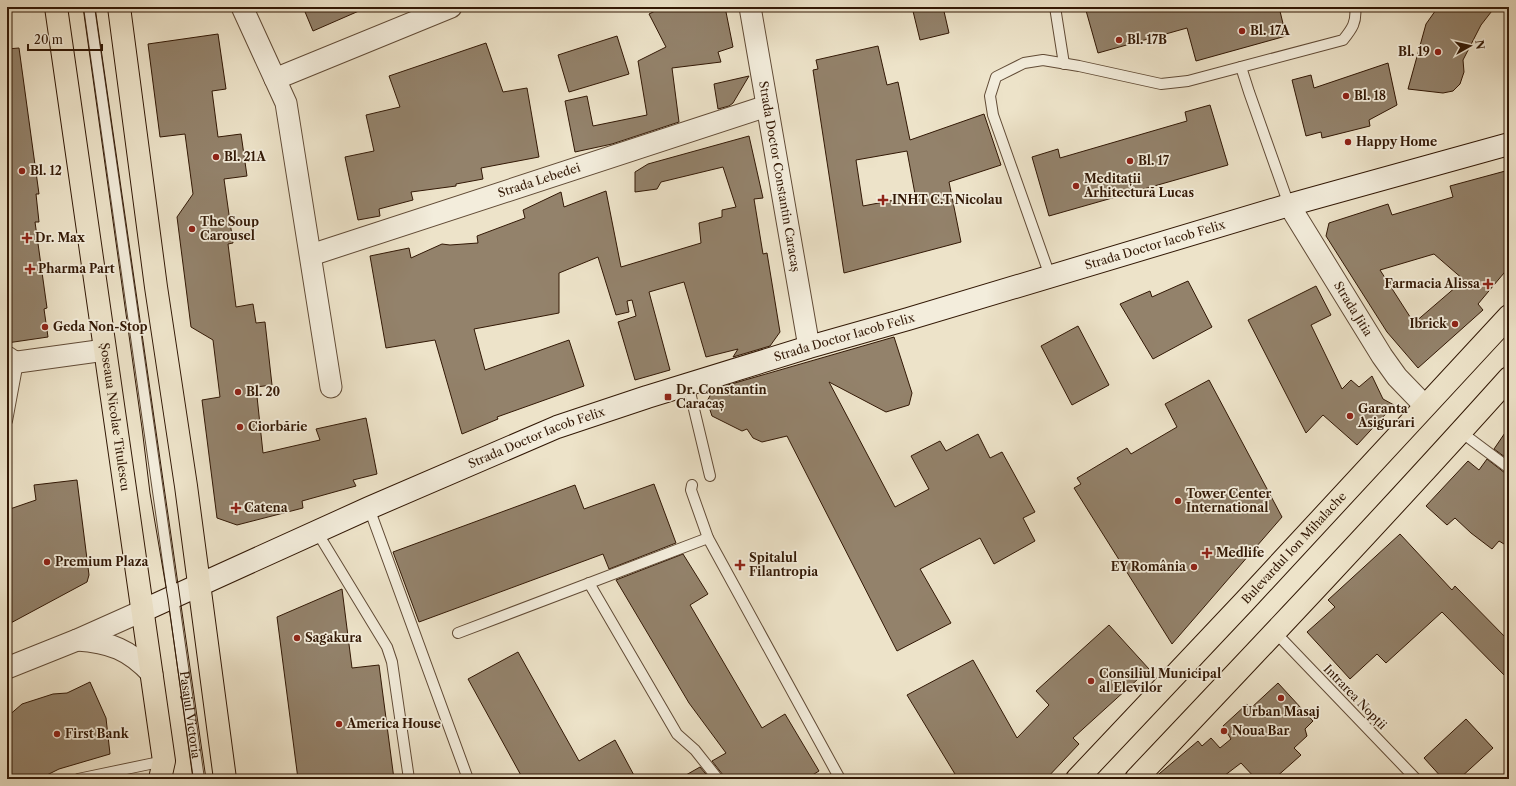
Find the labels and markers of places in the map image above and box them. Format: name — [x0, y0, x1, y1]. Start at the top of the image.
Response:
place label: Bl. 17A — [1250, 23, 1291, 38]
marker: Bl. 17A — [1237, 26, 1247, 36]
place label: Bl. 17B — [1127, 32, 1167, 47]
marker: Bl. 17B — [1114, 35, 1124, 45]
place label: Bl. 19 — [1398, 44, 1430, 59]
marker: Bl. 19 — [1433, 47, 1443, 57]
place label: Bl. 18 — [1354, 88, 1386, 103]
marker: Bl. 18 — [1341, 91, 1351, 101]
place label: Happy Home — [1356, 134, 1437, 149]
marker: Happy Home — [1343, 137, 1353, 147]
place label: Bl. 21A — [224, 149, 266, 164]
marker: Bl. 21A — [211, 152, 221, 162]
place label: Bl. 17 — [1138, 153, 1170, 168]
marker: Bl. 17 — [1125, 156, 1135, 166]
place label: Bl. 12 — [30, 163, 62, 178]
marker: Bl. 12 — [17, 166, 27, 176]
place label: Meditații Arhitectură Lucas — [1083, 171, 1194, 200]
marker: Meditații Arhitectură Lucas — [1071, 181, 1081, 191]
place label: INHT C.T Nicolau — [892, 192, 1003, 207]
marker: INHT C.T Nicolau — [877, 194, 889, 206]
place label: The Soup Carousel — [200, 214, 259, 243]
marker: The Soup Carousel — [187, 224, 197, 234]
place label: Dr. Max — [35, 230, 85, 245]
marker: Dr. Max — [22, 233, 32, 243]
place label: Pharma Part — [38, 261, 115, 276]
marker: Pharma Part — [25, 264, 35, 274]
place label: Farmacia Alissa — [1385, 276, 1481, 291]
marker: Farmacia Alissa — [1483, 279, 1493, 289]
place label: Ibrick — [1409, 316, 1448, 331]
place label: Geda Non-Stop — [53, 319, 148, 334]
marker: Ibrick — [1450, 319, 1460, 329]
marker: Geda Non-Stop — [40, 322, 50, 332]
place label: Dr. Constantin Caracaș — [676, 382, 767, 412]
place label: Bl. 20 — [246, 384, 280, 399]
marker: Bl. 20 — [233, 387, 243, 397]
marker: Dr. Constantin Caracaș — [663, 392, 673, 402]
place label: Garanta Asigurari — [1357, 401, 1416, 430]
marker: Garanta Asigurari — [1345, 411, 1355, 421]
place label: Ciorbărie — [248, 419, 308, 434]
marker: Ciorbărie — [235, 422, 245, 432]
place label: Tower Center International — [1186, 486, 1272, 515]
marker: Tower Center International — [1173, 496, 1183, 506]
place label: Catena — [244, 500, 289, 515]
marker: Catena — [231, 503, 241, 513]
place label: Medlife — [1216, 545, 1264, 560]
marker: Medlife — [1201, 547, 1213, 559]
place label: Spitalul Filantropia — [749, 550, 819, 579]
place label: Premium Plaza — [55, 554, 149, 569]
marker: Premium Plaza — [42, 557, 52, 567]
marker: Spitalul Filantropia — [734, 559, 746, 571]
place label: EY România — [1111, 559, 1187, 574]
marker: EY România — [1189, 562, 1199, 572]
place label: Sagakura — [305, 630, 363, 645]
marker: Sagakura — [292, 633, 302, 643]
place label: Consiliul Municipal al Elevilor — [1099, 666, 1221, 695]
marker: Consiliul Municipal al Elevilor — [1086, 676, 1096, 686]
marker: Urban Masaj — [1276, 693, 1286, 703]
place label: Urban Masaj — [1242, 704, 1320, 719]
place label: America House — [346, 716, 441, 731]
marker: America House — [334, 719, 344, 729]
place label: Noua Bar — [1232, 723, 1289, 738]
place label: First Bank — [65, 726, 130, 741]
marker: Noua Bar — [1219, 726, 1229, 736]
marker: First Bank — [52, 729, 62, 739]

